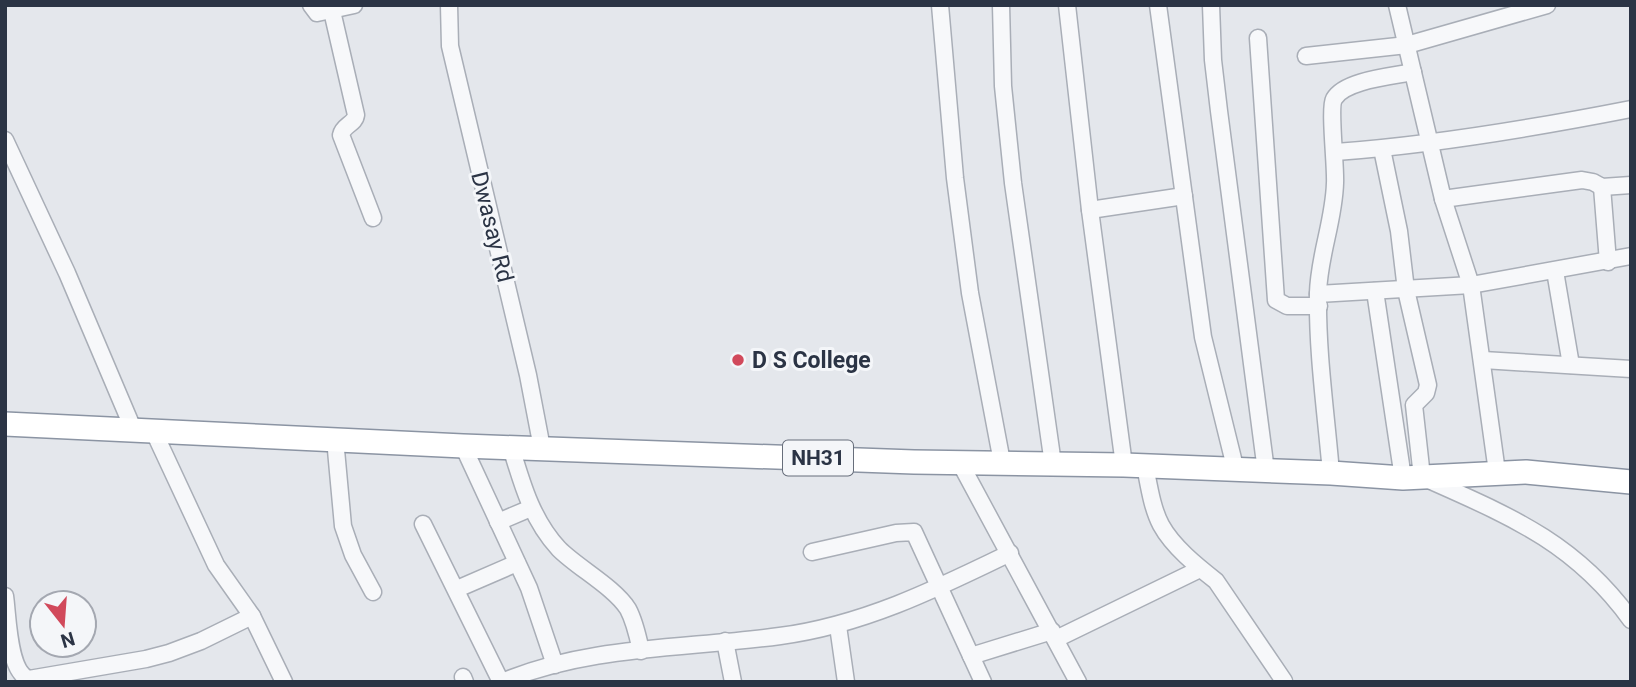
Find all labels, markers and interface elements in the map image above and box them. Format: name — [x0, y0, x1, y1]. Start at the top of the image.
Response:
street label: Dwasay Rd — [465, 169, 519, 285]
place label: D S College — [752, 347, 871, 374]
marker: D S College — [730, 352, 746, 368]
road number: NH31 — [783, 440, 853, 476]
north arrow — [28, 589, 98, 659]
text: N — [58, 627, 78, 653]

